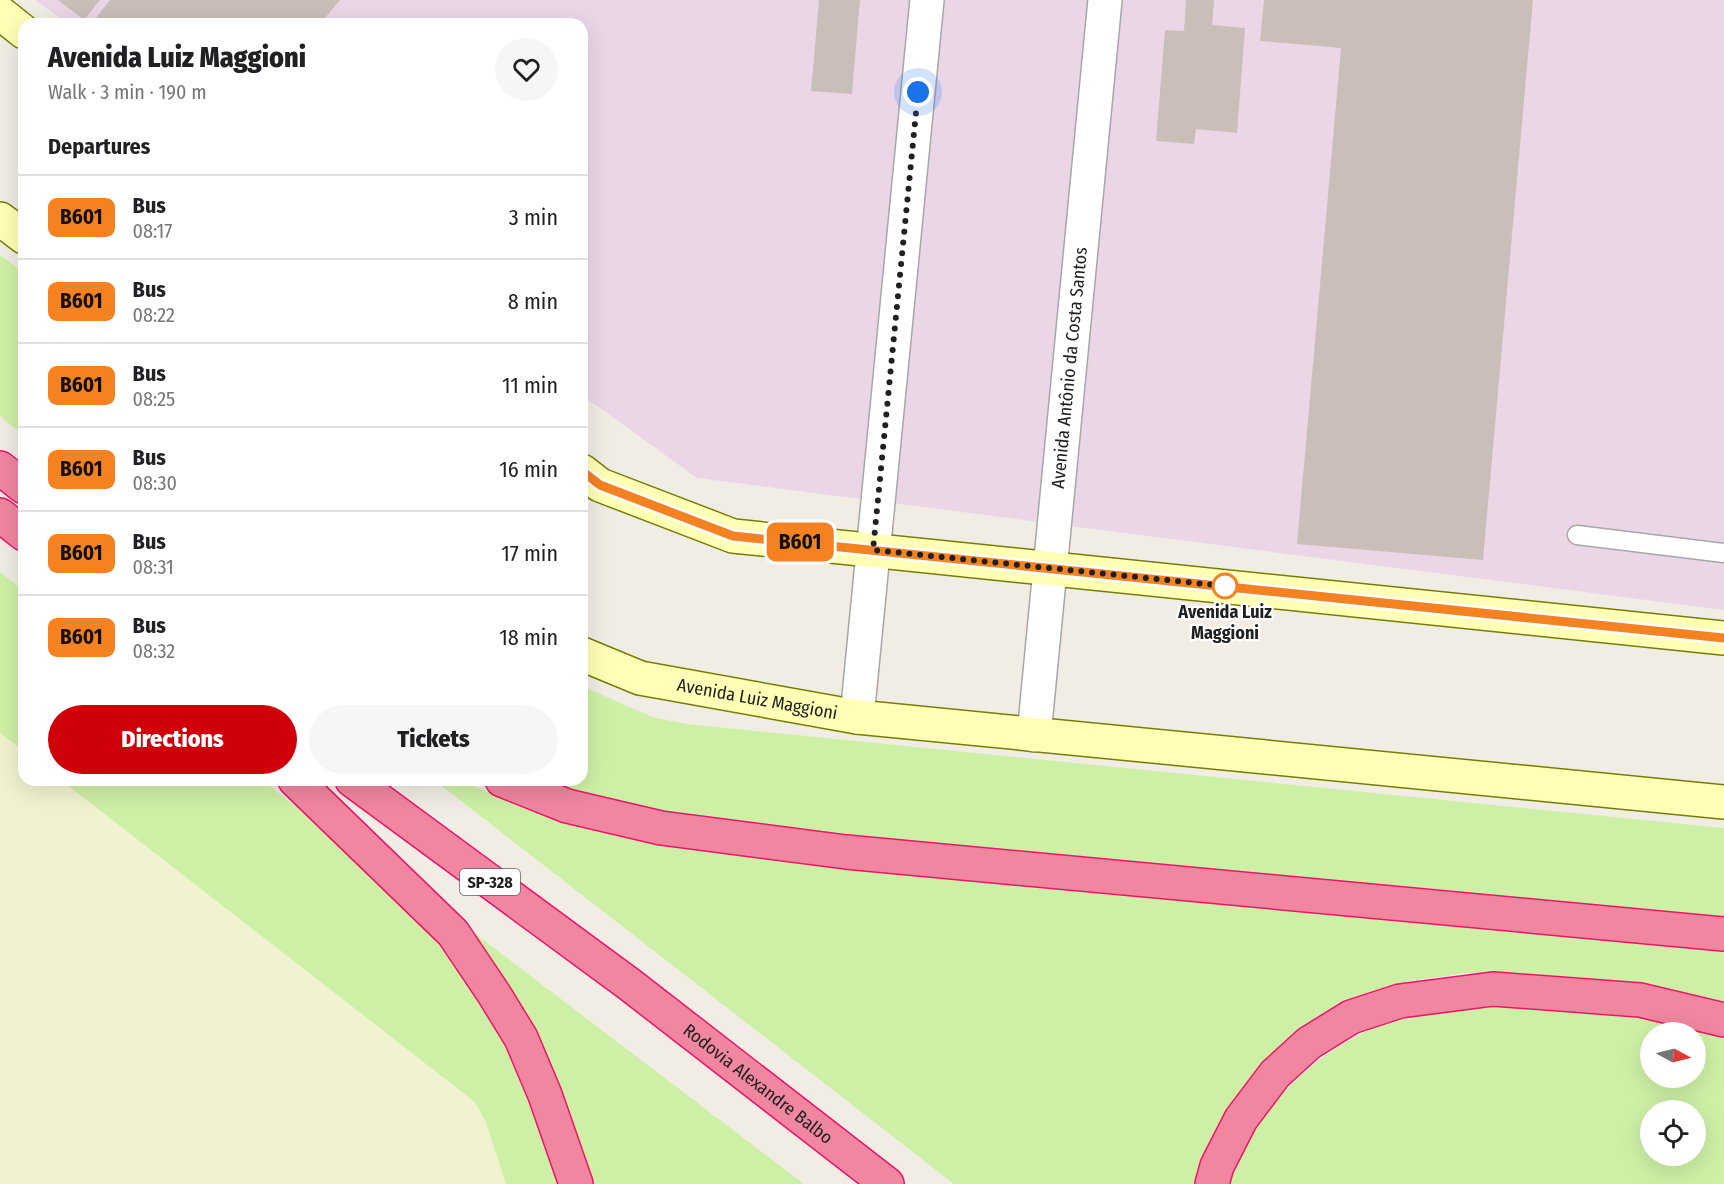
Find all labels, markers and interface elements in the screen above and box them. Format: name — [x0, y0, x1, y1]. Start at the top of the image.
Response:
button: heart — [495, 38, 558, 101]
text: Avenida Luiz Maggioni — [48, 41, 306, 74]
your location — [903, 77, 933, 107]
text: Walk · 3 min · 190 m — [48, 80, 207, 104]
text: Departures — [48, 133, 150, 160]
text: Bus — [133, 192, 166, 219]
text: B601 — [60, 204, 103, 230]
text: 3 min — [509, 204, 558, 231]
text: 08:17 — [133, 219, 172, 243]
street label: Avenida Antônio da Costa Santos — [1047, 246, 1092, 489]
text: Bus — [133, 276, 166, 303]
text: B601 — [60, 288, 103, 314]
text: 8 min — [508, 288, 558, 315]
text: 08:22 — [133, 303, 175, 327]
text: Bus — [133, 360, 166, 387]
text: B601 — [60, 372, 103, 398]
text: 11 min — [502, 372, 558, 399]
text: 08:25 — [133, 387, 175, 411]
text: Bus — [133, 444, 166, 471]
text: B601 — [60, 456, 103, 482]
text: 16 min — [499, 456, 558, 483]
text: 08:30 — [133, 471, 177, 495]
line badge: B601 — [758, 522, 842, 562]
text: Bus — [133, 528, 166, 555]
text: B601 — [779, 529, 821, 555]
text: B601 — [60, 540, 103, 566]
text: 17 min — [501, 540, 558, 567]
text: 08:31 — [133, 555, 174, 579]
marker: Avenida Luiz Maggioni — [1212, 573, 1238, 599]
place label: Avenida Luiz Maggioni — [1177, 601, 1272, 644]
text: Bus — [133, 612, 166, 639]
text: B601 — [60, 624, 103, 650]
text: 18 min — [499, 624, 558, 651]
text: 08:32 — [133, 639, 175, 663]
street label: Avenida Luiz Maggioni — [675, 674, 839, 724]
button: Directions — [48, 705, 297, 774]
button: Tickets — [309, 705, 558, 774]
road number: SP-328 — [460, 869, 520, 895]
street label: Rodovia Alexandre Balbo — [679, 1019, 837, 1149]
north arrow — [1640, 1022, 1706, 1088]
map controls — [1640, 1022, 1706, 1166]
button: locate — [1640, 1100, 1706, 1166]

